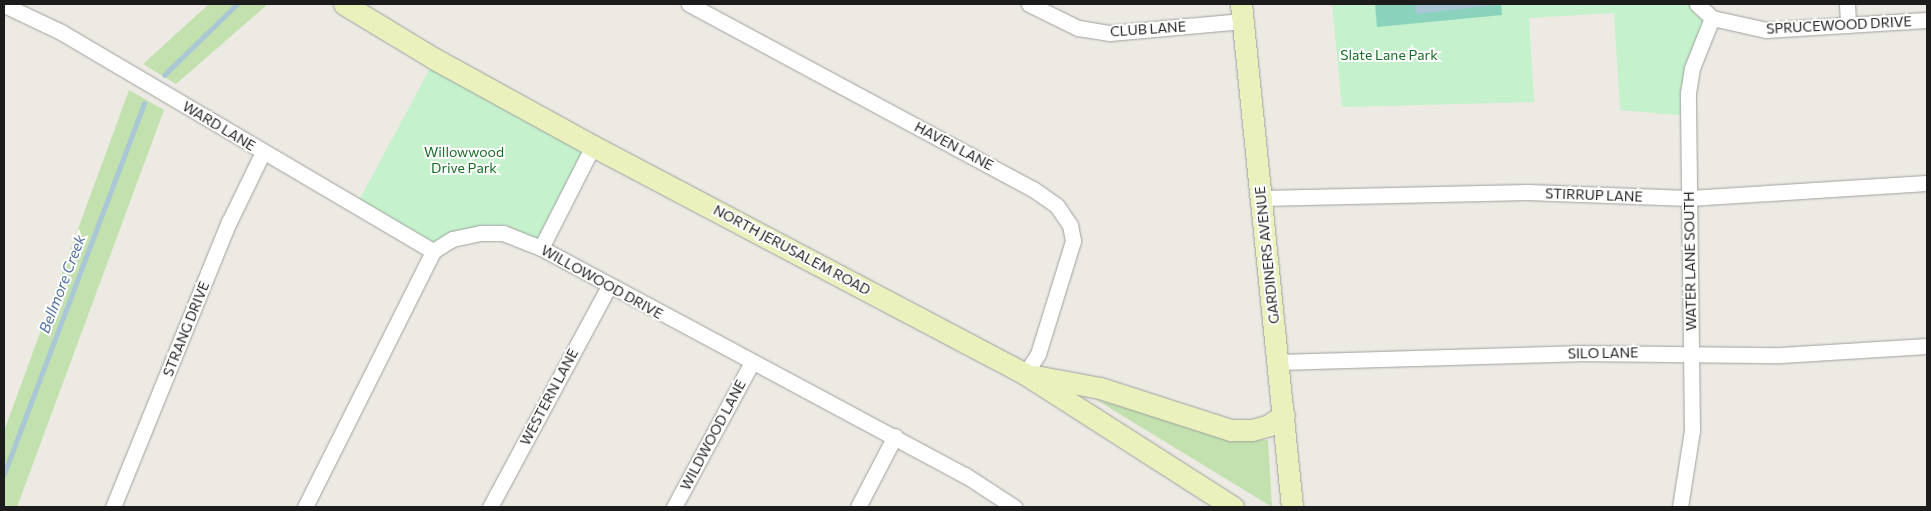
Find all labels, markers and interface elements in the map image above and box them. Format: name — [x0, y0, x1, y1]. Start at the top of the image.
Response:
street label: SPRUCEWOOD DRIVE — [1766, 13, 1912, 37]
street label: CLUB LANE — [1110, 18, 1186, 40]
park label: Slate Lane Park — [1340, 47, 1438, 63]
street label: WARD LANE — [180, 98, 258, 154]
street label: HAVEN LANE — [912, 118, 996, 174]
park label: Willowwood Drive Park — [424, 144, 504, 176]
street label: GARDINERS AVENUE — [1251, 185, 1283, 325]
street label: STIRRUP LANE — [1545, 185, 1643, 205]
street label: WATER LANE SOUTH — [1680, 191, 1700, 331]
street label: NORTH JERUSALEM ROAD — [711, 201, 873, 299]
water label: Bellmore Creek — [35, 232, 89, 336]
street label: WILLOWOOD DRIVE — [538, 242, 666, 322]
street label: STRANG DRIVE — [159, 279, 213, 379]
street label: SILO LANE — [1568, 344, 1638, 362]
street label: WESTERN LANE — [516, 346, 582, 448]
street label: WILDWOOD LANE — [677, 377, 749, 493]

